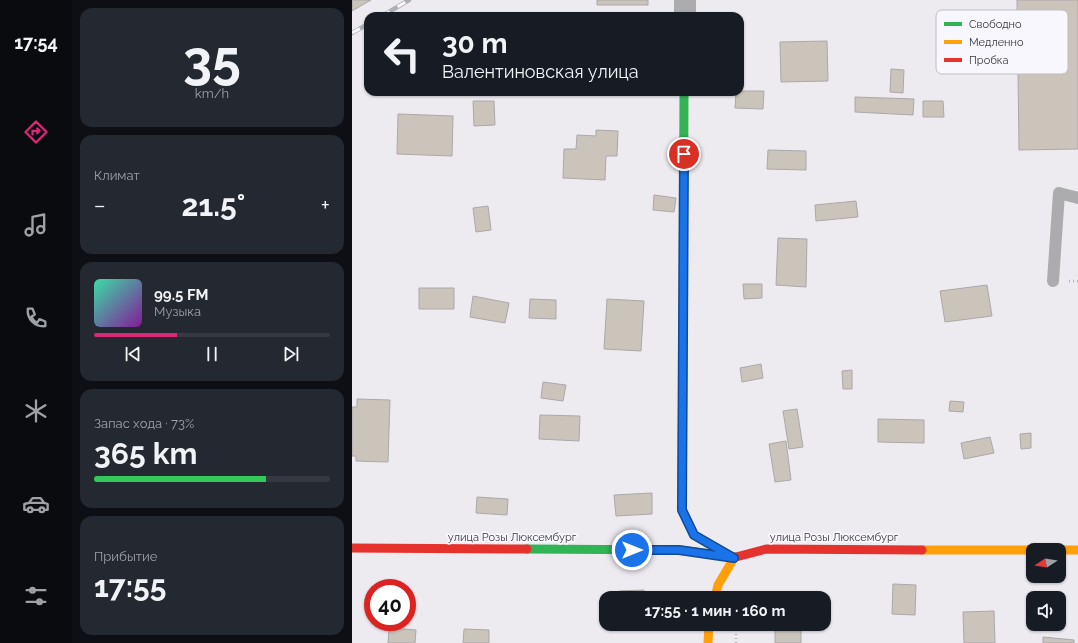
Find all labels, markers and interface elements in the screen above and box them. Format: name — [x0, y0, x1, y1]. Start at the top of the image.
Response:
legend — [936, 10, 1068, 74]
text: Свободно — [969, 18, 1022, 31]
text: 30 m — [442, 27, 508, 60]
icon: left — [376, 28, 428, 80]
text: 35 — [183, 29, 241, 90]
text: 17:54 — [14, 32, 58, 53]
text: Медленно — [969, 36, 1024, 49]
text: Пробка — [969, 54, 1009, 67]
text: Валентиновская улица — [442, 61, 639, 82]
text: km/h — [195, 86, 229, 101]
icon: directions — [22, 118, 50, 146]
pin — [667, 137, 701, 171]
icon: arrive — [673, 143, 695, 165]
text: Климат — [94, 168, 140, 183]
text: 21.5° — [182, 188, 245, 223]
text: − — [94, 192, 106, 218]
text: + — [321, 192, 330, 218]
icon: music — [22, 211, 50, 239]
text: 99.5 FM — [154, 286, 209, 304]
icon: phone — [22, 304, 50, 332]
text: Музыка — [154, 304, 201, 319]
icon: previous — [122, 343, 144, 365]
icon: pause — [201, 343, 223, 365]
icon: next — [280, 343, 302, 365]
icon: climate — [22, 397, 50, 425]
text: Запас хода · 73% — [94, 416, 194, 431]
text: 365 km — [94, 436, 197, 471]
icon: car — [22, 490, 50, 518]
position arrow — [611, 529, 653, 571]
street label: улица Розы Люксембург — [448, 531, 577, 544]
street label: улица Розы Люксембург — [770, 531, 899, 544]
north arrow — [1026, 543, 1066, 583]
map controls — [1026, 543, 1066, 631]
text: Прибытие — [94, 549, 157, 564]
text: 17:55 — [94, 569, 166, 604]
speed limit sign: 40 — [364, 579, 416, 631]
icon: filters — [22, 582, 50, 610]
button: sound — [1026, 591, 1066, 631]
text: 17:55 · 1 мин · 160 m — [645, 602, 785, 620]

